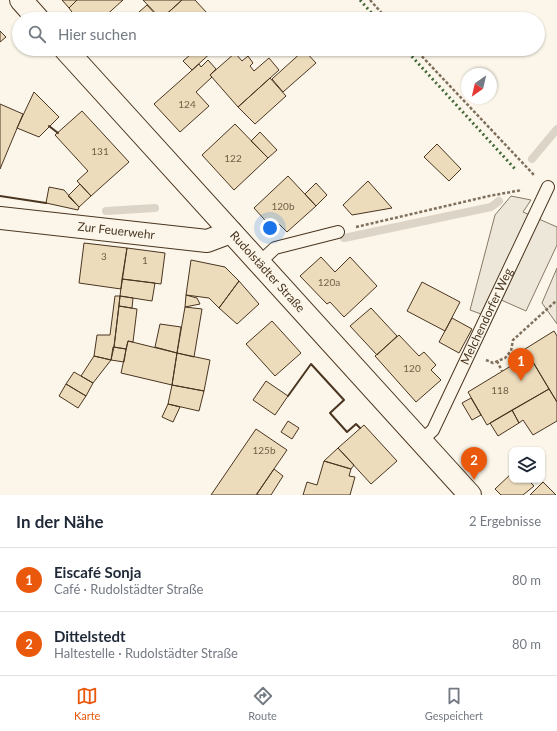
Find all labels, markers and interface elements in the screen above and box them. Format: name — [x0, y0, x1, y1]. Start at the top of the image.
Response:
search box — [12, 12, 545, 56]
icon: search — [26, 23, 48, 45]
text: Hier suchen — [58, 25, 137, 43]
north arrow — [461, 68, 497, 104]
house number: 124 — [178, 98, 196, 110]
house number: 131 — [91, 145, 109, 157]
house number: 122 — [224, 152, 242, 164]
house number: 120b — [271, 200, 295, 212]
your location — [260, 218, 280, 238]
street label: Zur Feuerwehr — [77, 219, 156, 242]
street label: Rudolstädter Straße — [227, 228, 308, 315]
house number: 3 — [101, 250, 107, 262]
house number: 1 — [142, 254, 148, 266]
street label: Melchendorfer Weg — [457, 265, 516, 367]
house number: 120a — [318, 276, 340, 288]
pin: 1 — [508, 348, 534, 381]
house number: 120 — [403, 362, 421, 374]
house number: 118 — [491, 384, 509, 396]
house number: 125b — [252, 444, 276, 456]
pin: 2 — [461, 447, 487, 480]
map controls — [509, 447, 545, 483]
button: layers — [509, 447, 545, 483]
text: In der Nähe — [16, 511, 104, 532]
text: 2 Ergebnisse — [469, 513, 541, 529]
text: Eiscafé Sonja — [54, 563, 141, 581]
text: 1 — [25, 572, 33, 588]
text: 80 m — [512, 572, 541, 588]
text: Café · Rudolstädter Straße — [54, 581, 203, 597]
text: Dittelstedt — [54, 627, 126, 645]
text: 2 — [25, 636, 33, 652]
text: 80 m — [512, 636, 541, 652]
text: Haltestelle · Rudolstädter Straße — [54, 645, 238, 661]
tab: Karte — [74, 685, 100, 722]
tab: Route — [248, 685, 277, 722]
tab: Gespeichert — [425, 685, 483, 722]

